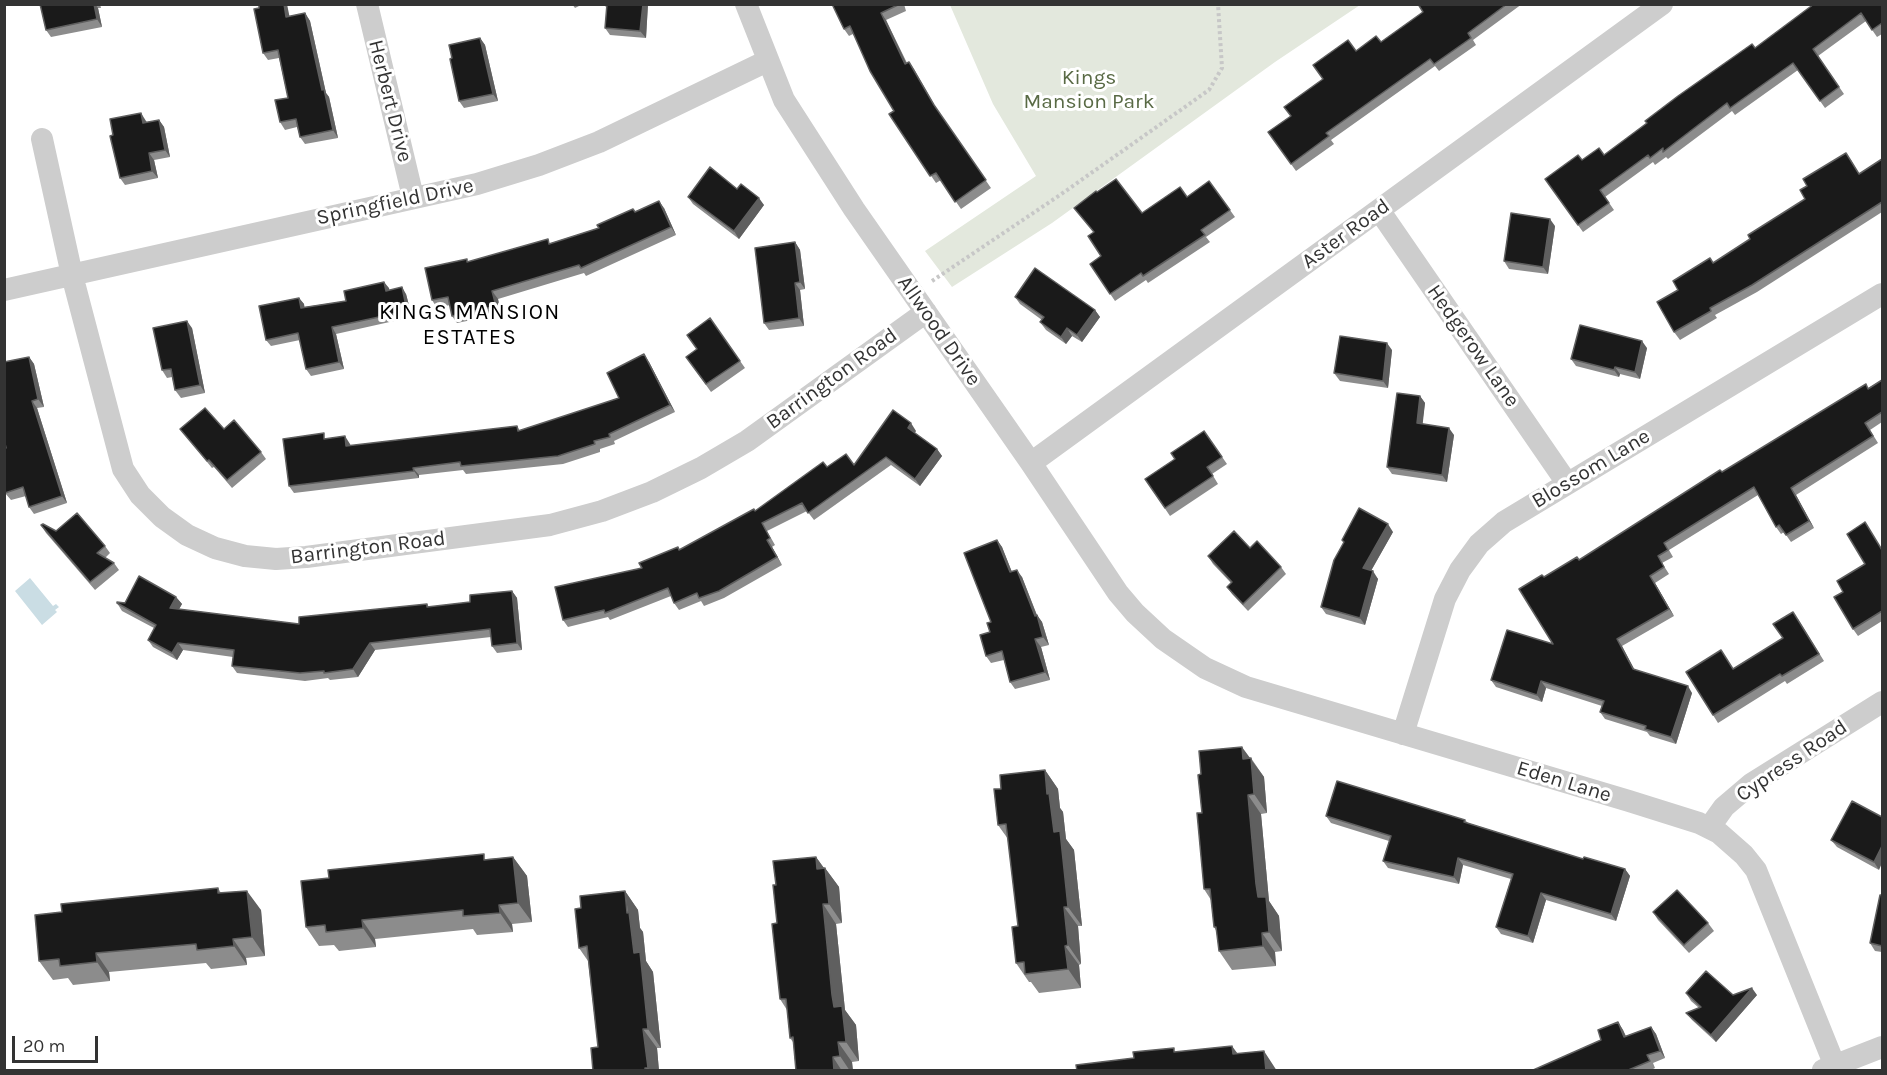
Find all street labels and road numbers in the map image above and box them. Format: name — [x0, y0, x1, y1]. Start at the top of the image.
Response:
street label: Herbert Drive — [363, 37, 417, 165]
street label: Springfield Drive — [314, 173, 476, 231]
street label: Aster Road — [1297, 194, 1395, 274]
street label: Allwood Drive — [892, 271, 986, 391]
street label: Hedgerow Lane — [1421, 280, 1525, 412]
street label: Barrington Road — [762, 323, 902, 435]
street label: Blossom Lane — [1527, 424, 1655, 514]
street label: Barrington Road — [289, 526, 447, 570]
street label: Cypress Road — [1732, 715, 1852, 807]
street label: Eden Lane — [1514, 756, 1614, 808]

